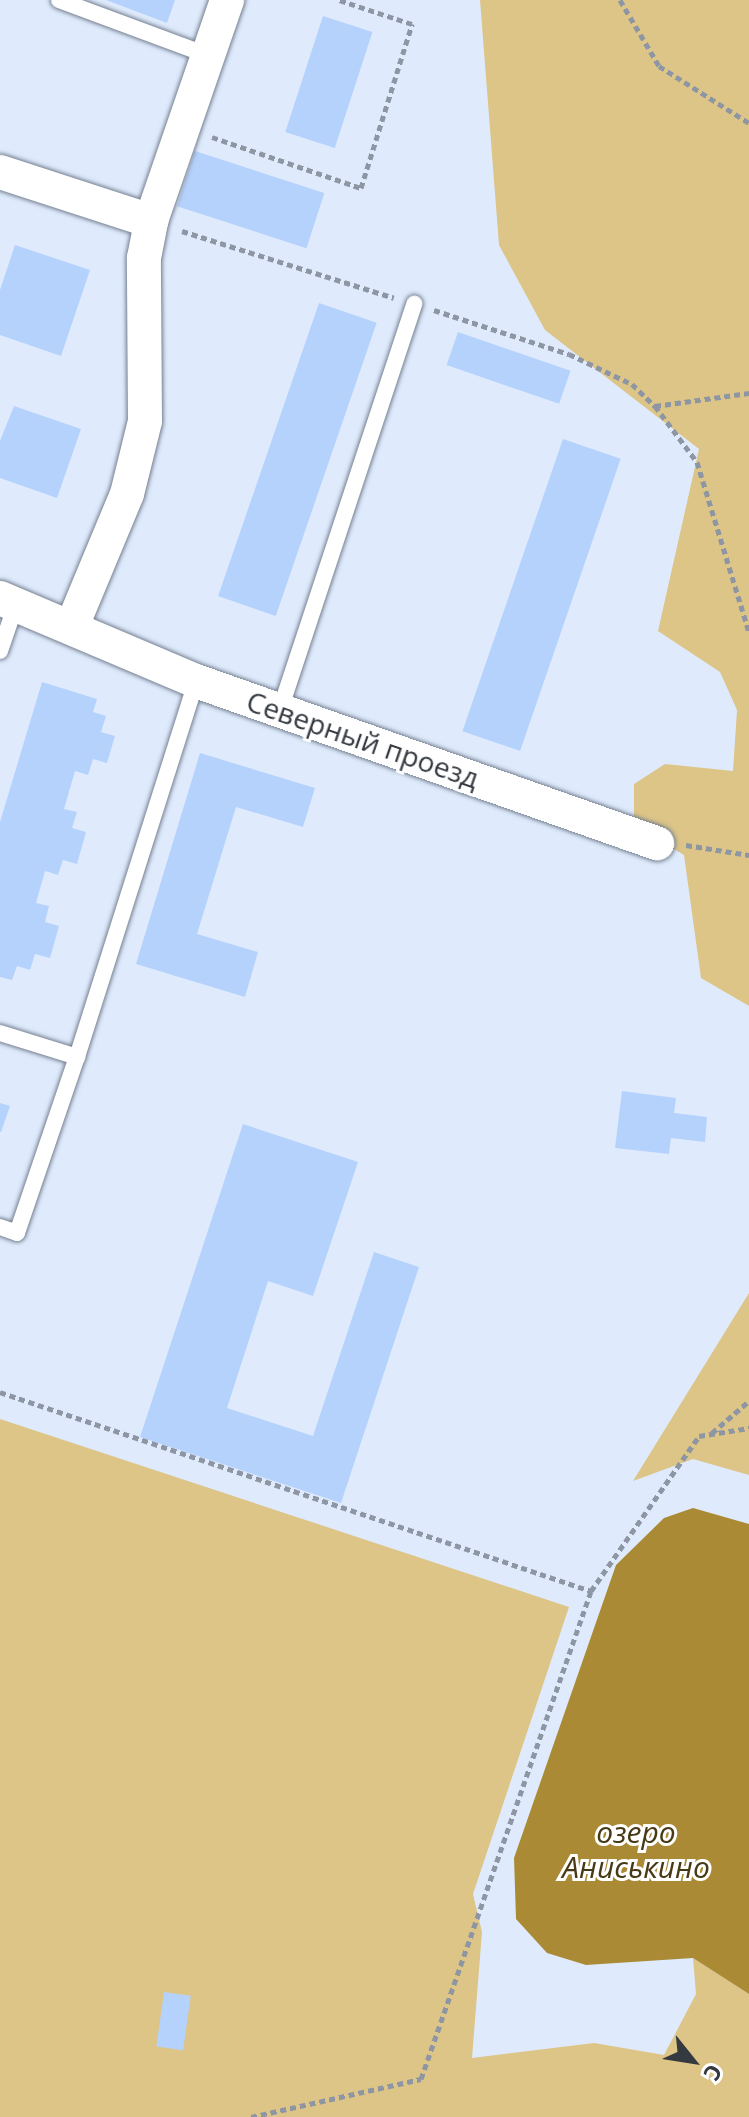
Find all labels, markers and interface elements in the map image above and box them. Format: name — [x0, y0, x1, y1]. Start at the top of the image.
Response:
street label: Северный проезд — [243, 684, 483, 794]
water label: озеро Аниськино — [562, 1814, 710, 1884]
north arrow — [653, 2021, 733, 2101]
text: С — [697, 2059, 730, 2087]

